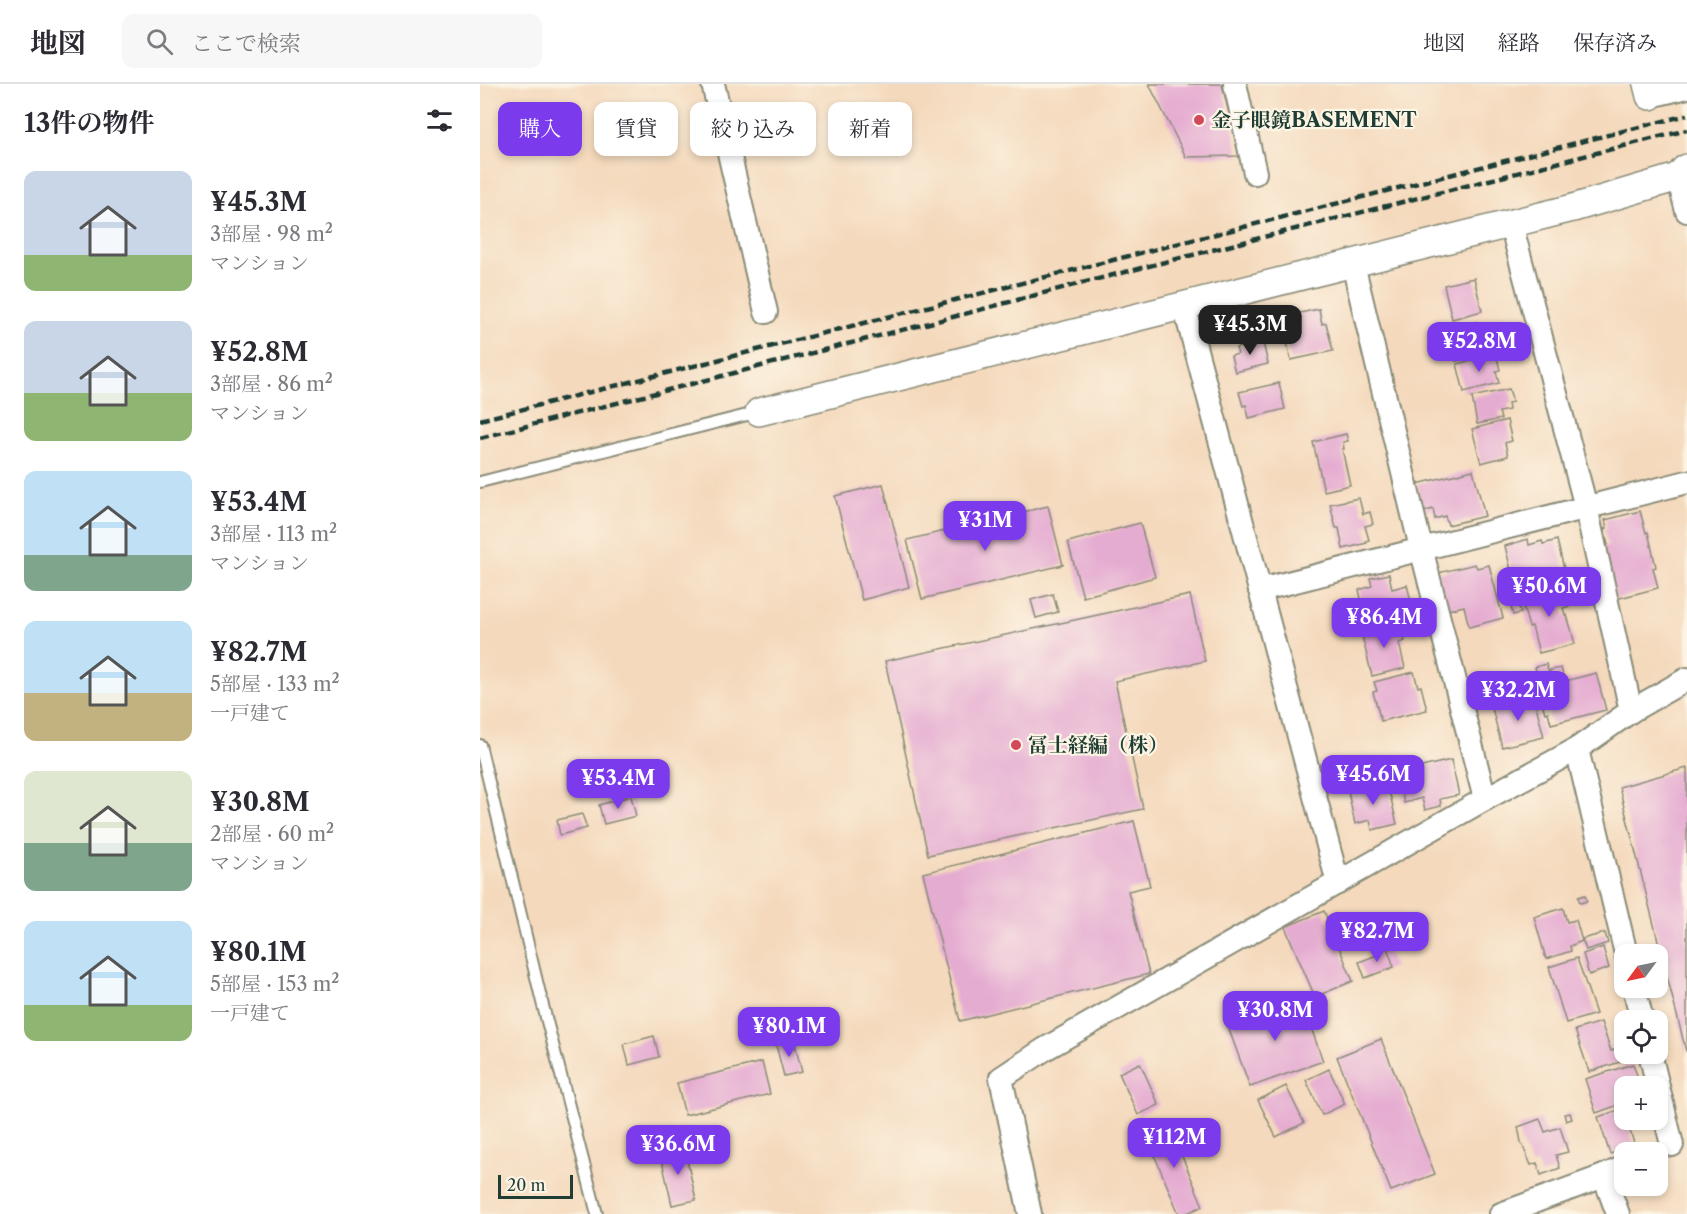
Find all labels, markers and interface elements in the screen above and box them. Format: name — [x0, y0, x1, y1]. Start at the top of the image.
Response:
search box — [122, 14, 542, 68]
icon: search — [143, 25, 176, 58]
text: 地図 — [30, 26, 86, 60]
text: ここで検索 — [191, 30, 301, 57]
text: 地図 — [1423, 30, 1465, 55]
text: 経路 — [1498, 30, 1540, 55]
text: 保存済み — [1573, 30, 1657, 55]
chip: 購入 — [498, 102, 582, 156]
chip: 賃貸 — [594, 102, 678, 156]
chip: 絞り込み — [690, 102, 816, 156]
chip: 新着 — [828, 102, 912, 156]
icon: filters — [423, 104, 456, 137]
text: 13件の物件 — [24, 107, 154, 139]
place label: 金子眼鏡BASEMENT — [1211, 108, 1417, 132]
marker: 金子眼鏡BASEMENT — [1192, 113, 1206, 127]
text: ¥45.3M — [210, 186, 307, 218]
icon: home — [72, 195, 144, 267]
text: 3部屋 · 98 m² — [210, 222, 333, 246]
text: マンション — [210, 251, 309, 275]
pin: ¥45.3M — [1201, 305, 1299, 356]
text: ¥45.3M — [1213, 312, 1287, 336]
pin: ¥52.8M — [1430, 322, 1528, 373]
text: ¥52.8M — [1441, 329, 1517, 353]
text: ¥52.8M — [210, 336, 308, 368]
icon: home — [72, 345, 144, 417]
text: 3部屋 · 86 m² — [210, 372, 333, 396]
text: マンション — [210, 401, 309, 425]
text: ¥53.4M — [210, 486, 307, 518]
icon: home — [72, 495, 144, 567]
pin: ¥31M — [949, 501, 1021, 552]
text: ¥31M — [957, 508, 1013, 532]
text: 3部屋 · 113 m² — [210, 522, 337, 546]
text: マンション — [210, 551, 309, 575]
pin: ¥50.6M — [1500, 567, 1598, 618]
text: ¥50.6M — [1511, 574, 1587, 598]
pin: ¥86.4M — [1335, 598, 1433, 649]
text: ¥86.4M — [1346, 605, 1422, 629]
text: ¥82.7M — [210, 636, 307, 668]
icon: home — [72, 645, 144, 717]
pin: ¥32.2M — [1469, 671, 1567, 722]
text: 5部屋 · 133 m² — [210, 672, 340, 696]
text: ¥32.2M — [1480, 678, 1556, 702]
text: 一戸建て — [210, 701, 290, 725]
place label: 冨士経編（株） — [1028, 733, 1168, 757]
marker: 冨士経編（株） — [1009, 738, 1023, 752]
pin: ¥45.6M — [1324, 755, 1422, 806]
pin: ¥53.4M — [569, 759, 667, 810]
text: ¥45.6M — [1335, 762, 1411, 786]
text: ¥53.4M — [581, 766, 655, 790]
text: ¥30.8M — [210, 786, 310, 818]
icon: home — [72, 795, 144, 867]
text: 2部屋 · 60 m² — [210, 822, 334, 846]
text: マンション — [210, 851, 309, 875]
pin: ¥82.7M — [1328, 912, 1426, 963]
text: ¥82.7M — [1340, 919, 1414, 943]
text: ¥80.1M — [210, 936, 307, 968]
north arrow — [1614, 944, 1668, 998]
map controls — [1614, 944, 1668, 1196]
icon: home — [72, 945, 144, 1017]
text: 5部屋 · 153 m² — [210, 972, 340, 996]
pin: ¥30.8M — [1226, 991, 1324, 1042]
text: ¥30.8M — [1237, 998, 1313, 1022]
text: 一戸建て — [210, 1001, 290, 1025]
pin: ¥80.1M — [740, 1007, 838, 1058]
button: locate — [1614, 1010, 1668, 1064]
text: ¥80.1M — [752, 1014, 826, 1038]
button: + — [1614, 1076, 1668, 1130]
pin: ¥112M — [1132, 1118, 1216, 1169]
pin: ¥36.6M — [629, 1125, 727, 1176]
text: ¥112M — [1142, 1125, 1206, 1149]
text: ¥36.6M — [640, 1132, 716, 1156]
button: − — [1614, 1142, 1668, 1196]
scale bar — [498, 1172, 573, 1200]
text: 20 m — [507, 1175, 546, 1195]

